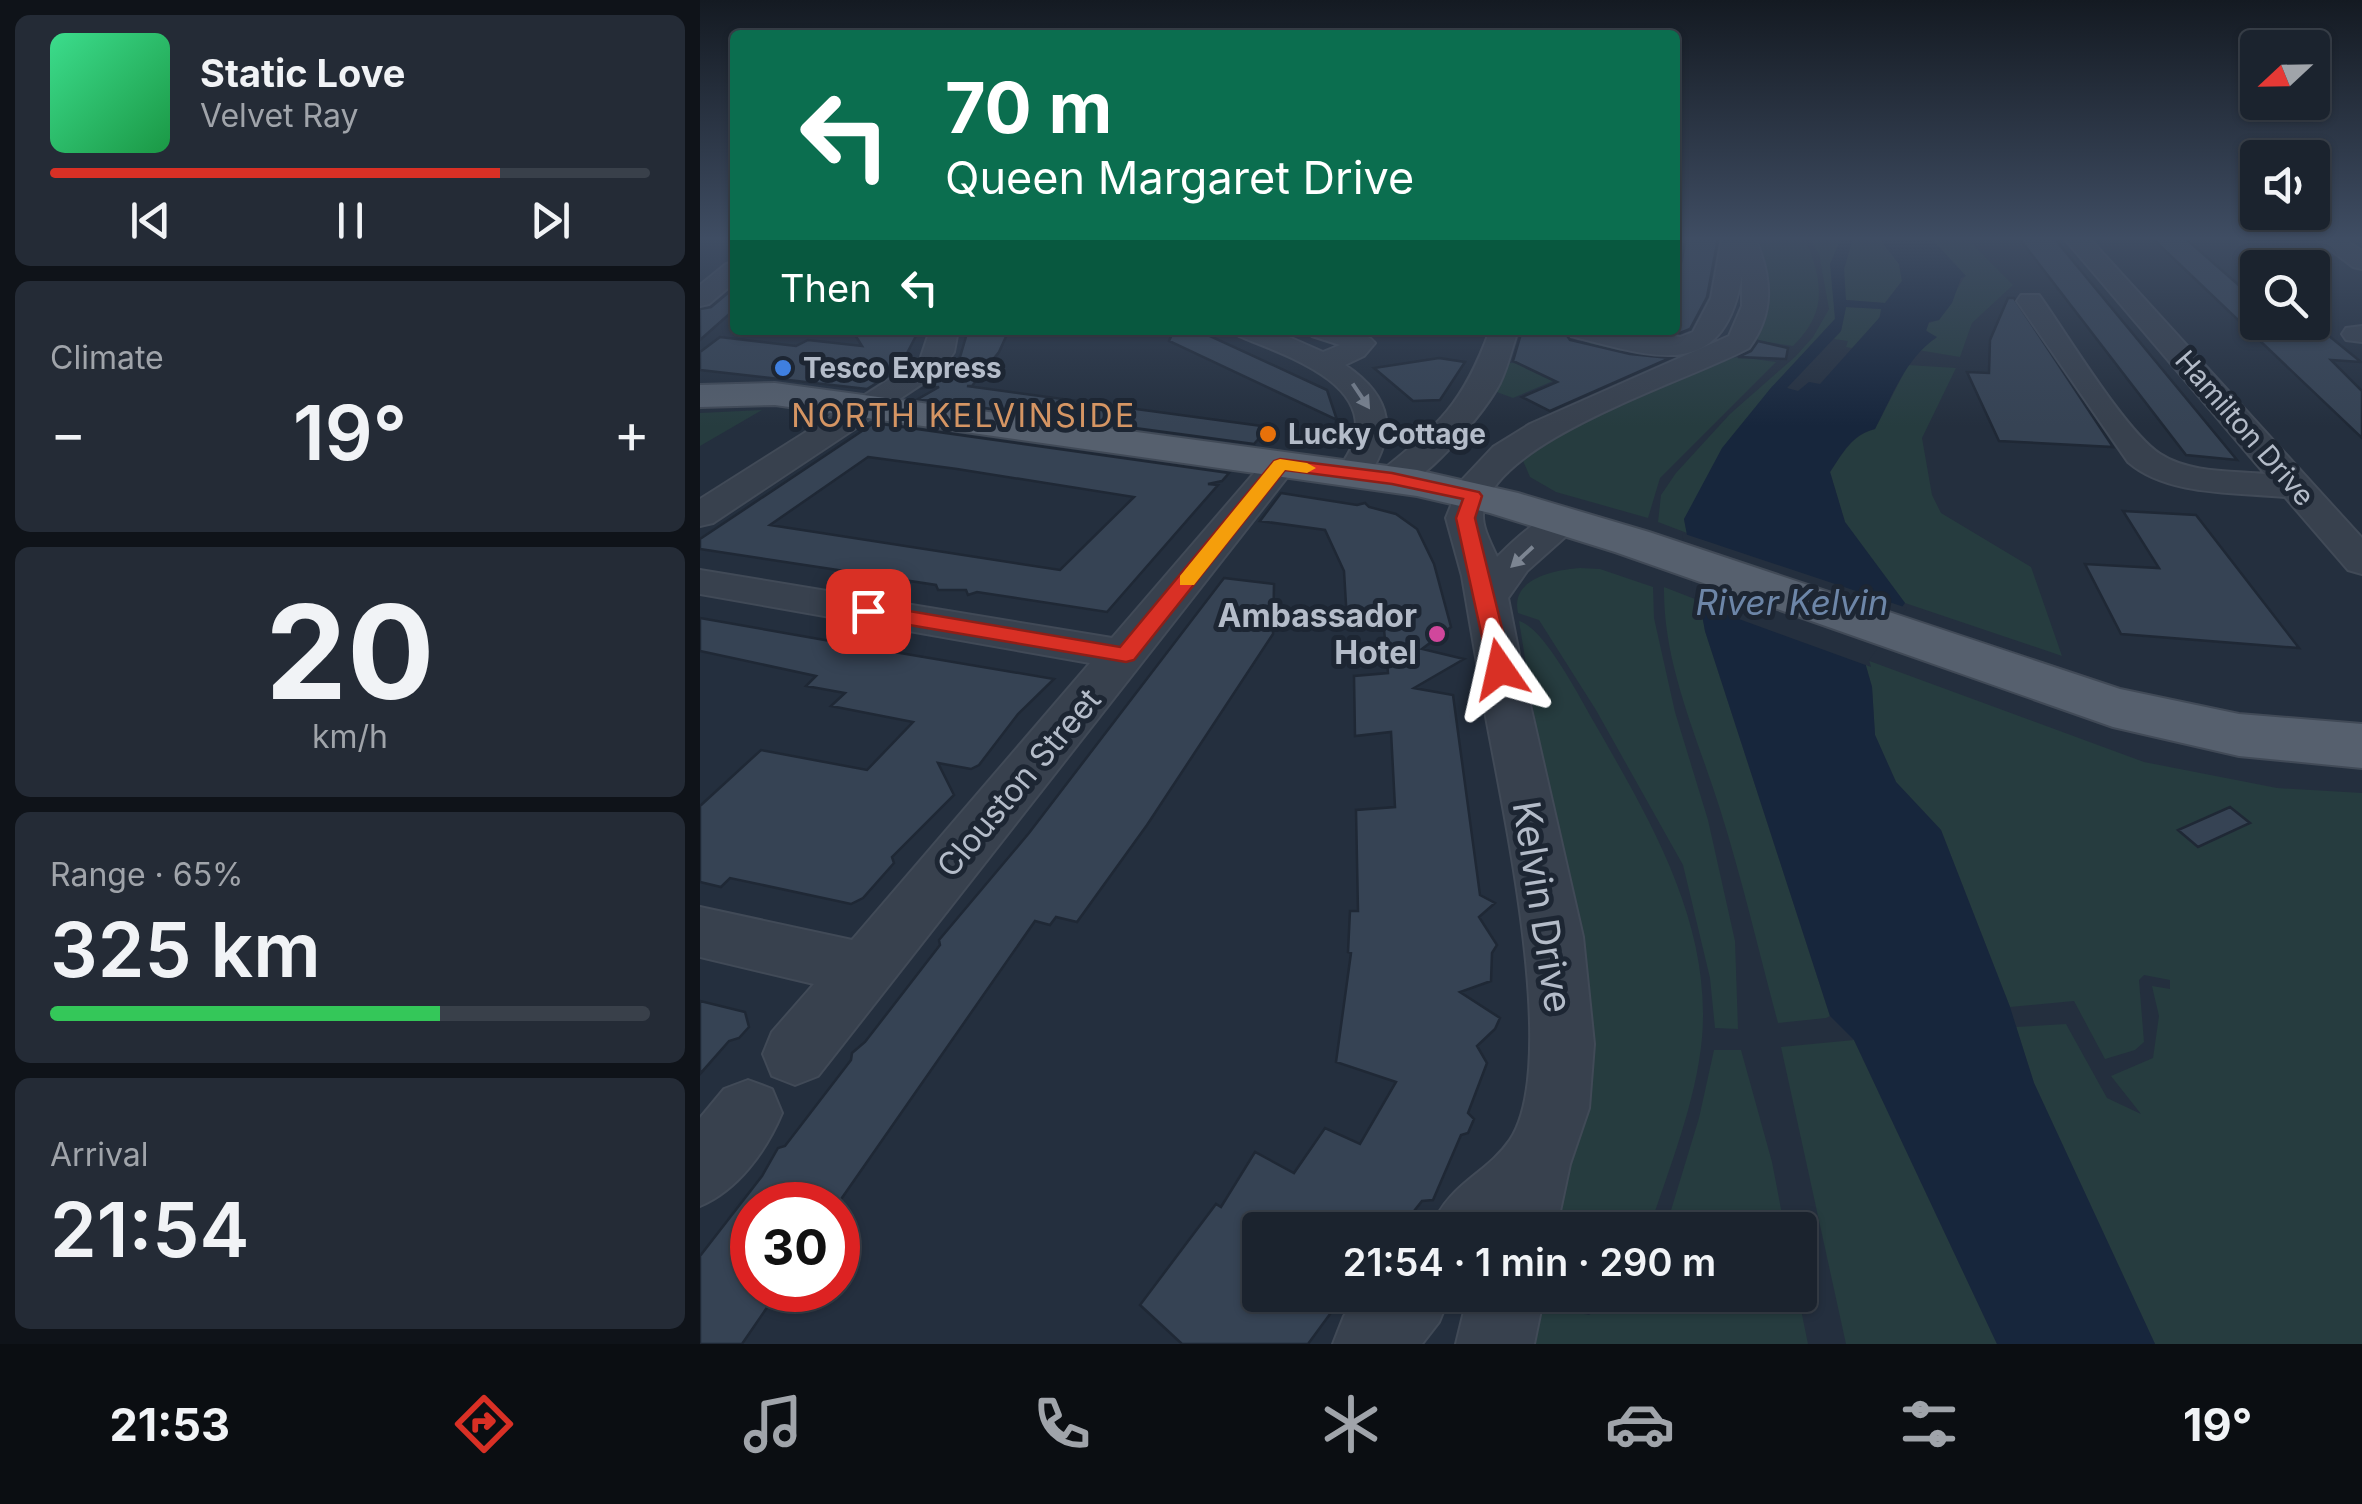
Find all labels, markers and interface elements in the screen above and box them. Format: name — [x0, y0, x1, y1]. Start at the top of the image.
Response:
north arrow — [2240, 30, 2330, 120]
map controls — [2240, 30, 2330, 340]
text: Static Love — [200, 50, 405, 96]
text: 70 m — [945, 65, 1112, 150]
icon: left — [780, 70, 910, 200]
text: Velvet Ray — [200, 96, 358, 135]
button: sound — [2240, 140, 2330, 230]
text: Queen Margaret Drive — [945, 150, 1414, 205]
icon: previous — [123, 193, 178, 248]
icon: pause — [323, 193, 378, 248]
icon: next — [523, 193, 578, 248]
button: search — [2240, 250, 2330, 340]
icon: left — [892, 260, 947, 315]
text: Then — [780, 265, 872, 311]
text: Climate — [50, 338, 164, 377]
street label: Hamilton Drive — [2168, 343, 2322, 513]
place label: Tesco Express — [803, 351, 1002, 385]
marker: Tesco Express — [772, 357, 794, 379]
one-way arrow — [1351, 382, 1369, 409]
text: 19° — [293, 387, 407, 478]
district label: NORTH KELVINSIDE — [791, 396, 1137, 435]
text: − — [50, 400, 86, 466]
text: + — [614, 400, 650, 466]
place label: Lucky Cottage — [1288, 417, 1486, 451]
marker: Lucky Cottage — [1257, 423, 1279, 445]
one-way arrow — [1510, 545, 1534, 568]
pin — [826, 569, 911, 654]
text: 20 — [265, 573, 435, 730]
water label: River Kelvin — [1696, 581, 1888, 623]
icon: arrive — [841, 584, 896, 639]
place label: Ambassador Hotel — [1218, 596, 1417, 672]
position arrow — [1448, 617, 1552, 721]
marker: Ambassador Hotel — [1426, 623, 1448, 645]
street label: Clouston Street — [929, 681, 1109, 885]
text: km/h — [312, 717, 388, 756]
street label: Kelvin Drive — [1504, 798, 1582, 1016]
text: Range · 65% — [50, 855, 244, 894]
text: 325 km — [50, 904, 321, 995]
text: Arrival — [50, 1135, 148, 1174]
speed limit sign: 30 — [730, 1182, 860, 1312]
text: 21:54 — [50, 1184, 249, 1275]
text: 21:54 · 1 min · 290 m — [1343, 1239, 1716, 1285]
icon: directions — [449, 1389, 519, 1459]
icon: music — [738, 1389, 808, 1459]
icon: phone — [1027, 1389, 1097, 1459]
icon: climate — [1316, 1389, 1386, 1459]
icon: car — [1605, 1389, 1675, 1459]
icon: filters — [1894, 1389, 1964, 1459]
text: 21:53 — [110, 1397, 230, 1452]
text: 19° — [2183, 1397, 2252, 1452]

